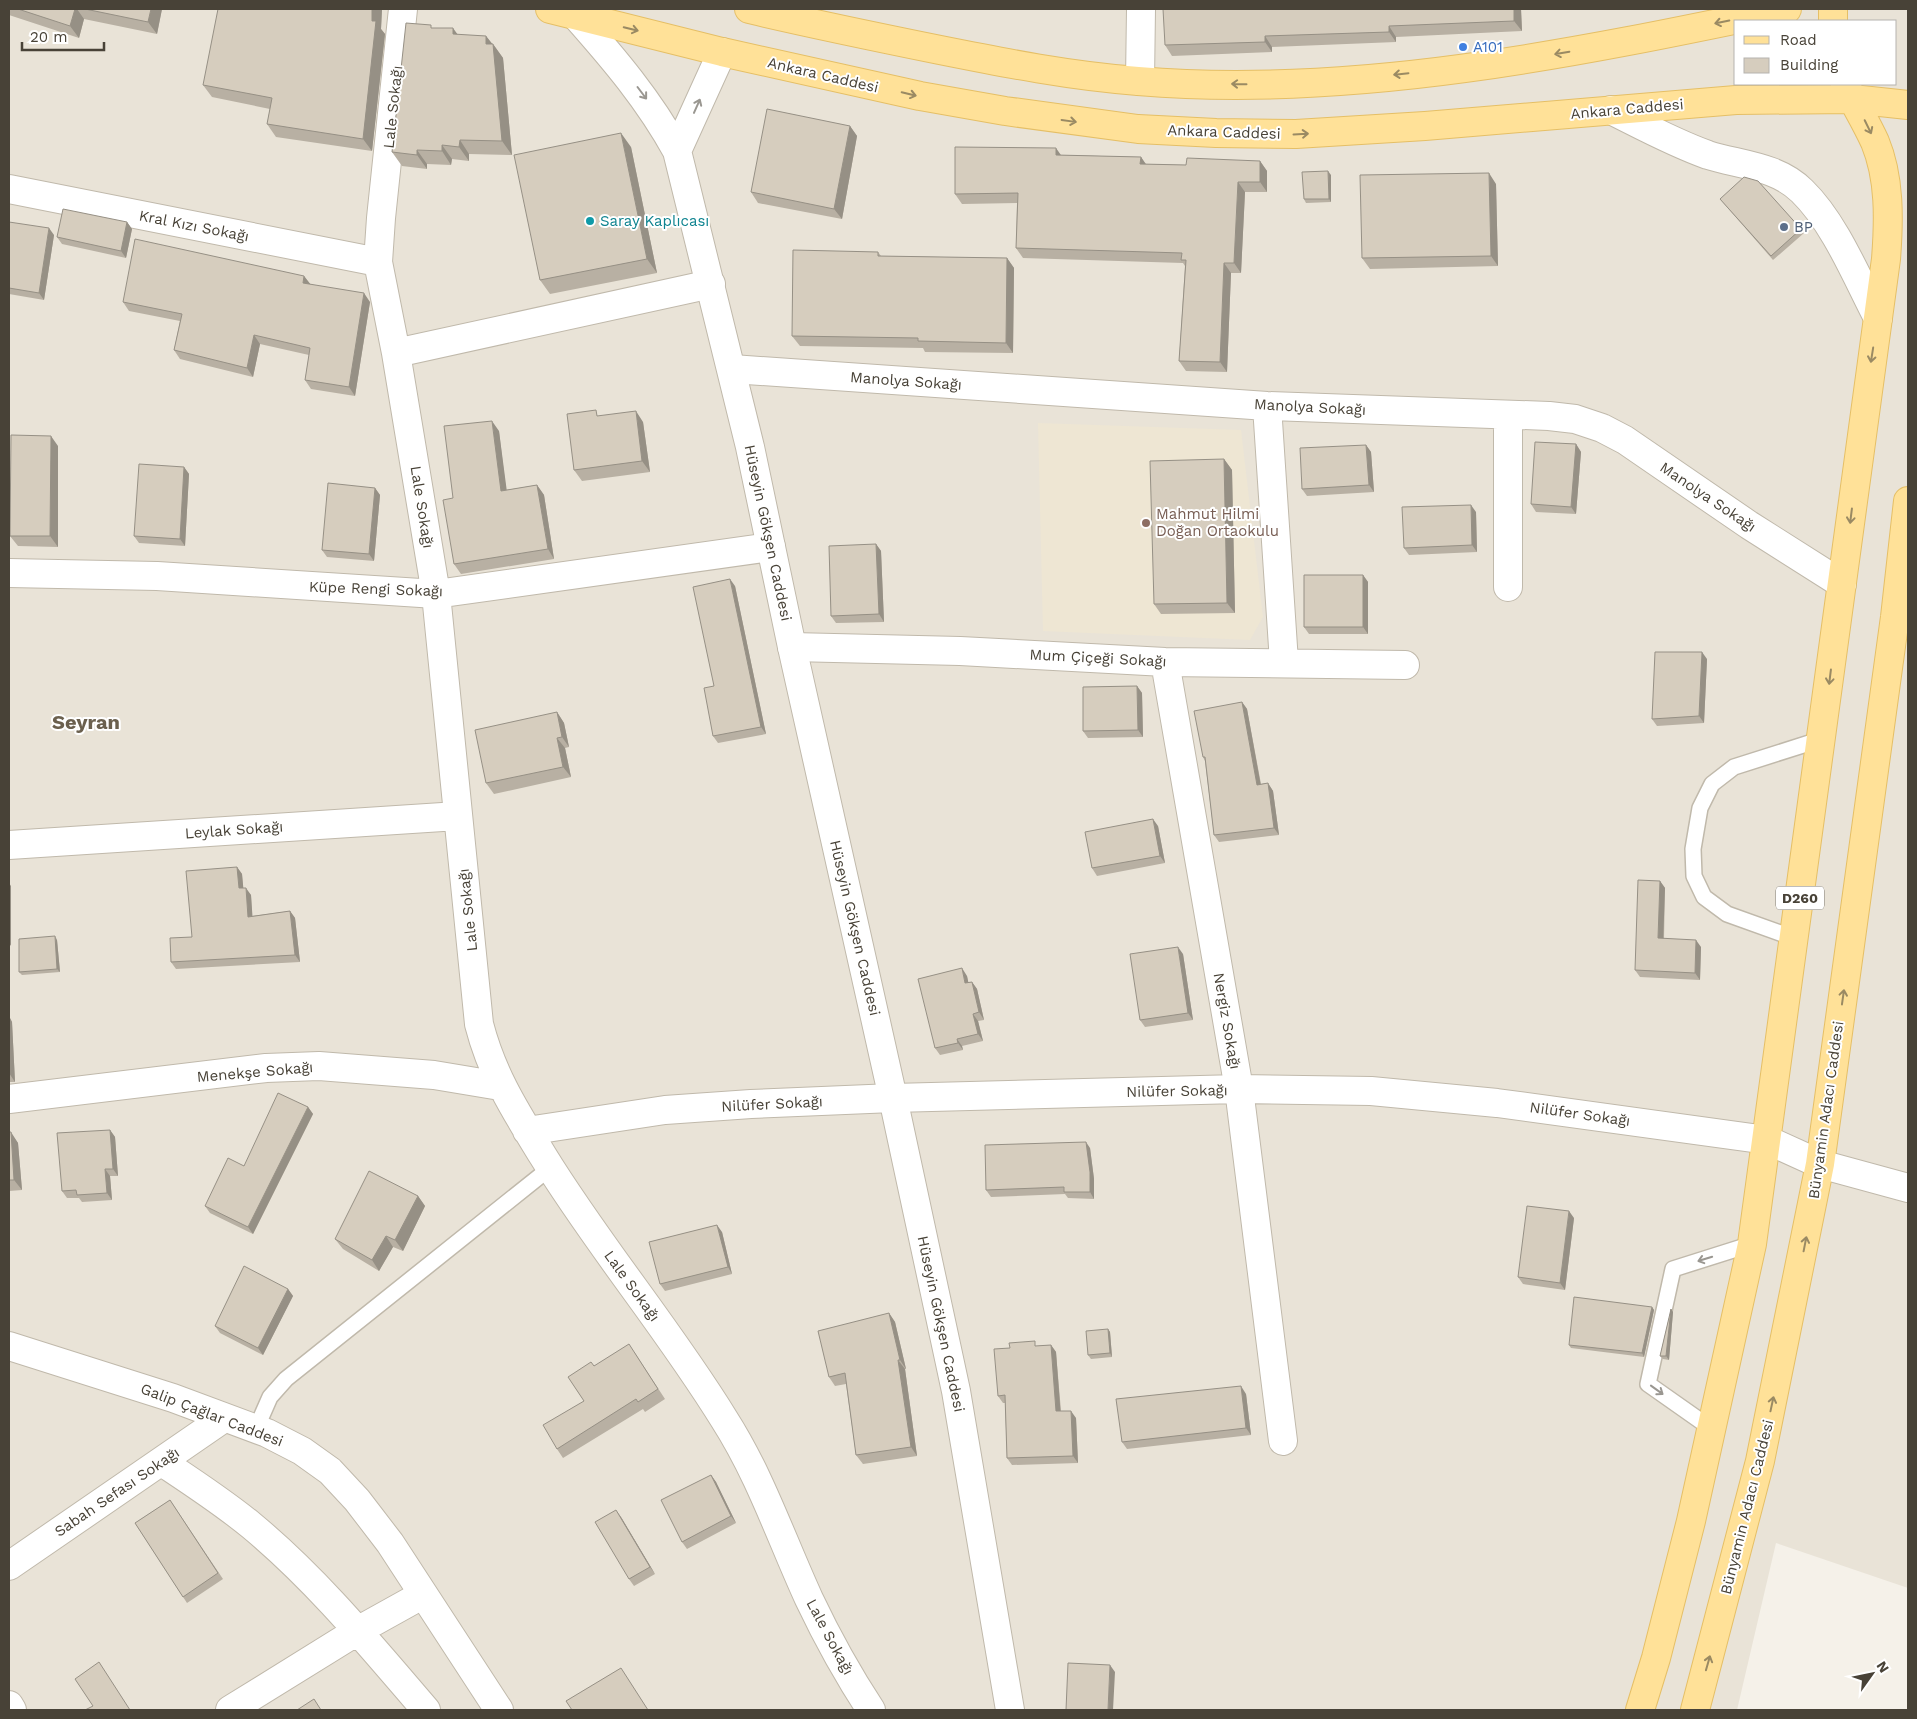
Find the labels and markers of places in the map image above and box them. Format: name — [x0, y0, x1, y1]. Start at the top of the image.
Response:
place label: A101 — [1473, 38, 1503, 56]
marker: A101 — [1457, 41, 1469, 53]
place label: Saray Kaplıcası — [600, 212, 709, 230]
marker: Saray Kaplıcası — [584, 215, 596, 227]
place label: BP — [1794, 218, 1813, 236]
marker: BP — [1778, 221, 1790, 233]
place label: Mahmut Hilmi Doğan Ortaokulu — [1156, 505, 1279, 540]
marker: Mahmut Hilmi Doğan Ortaokulu — [1140, 517, 1152, 529]

